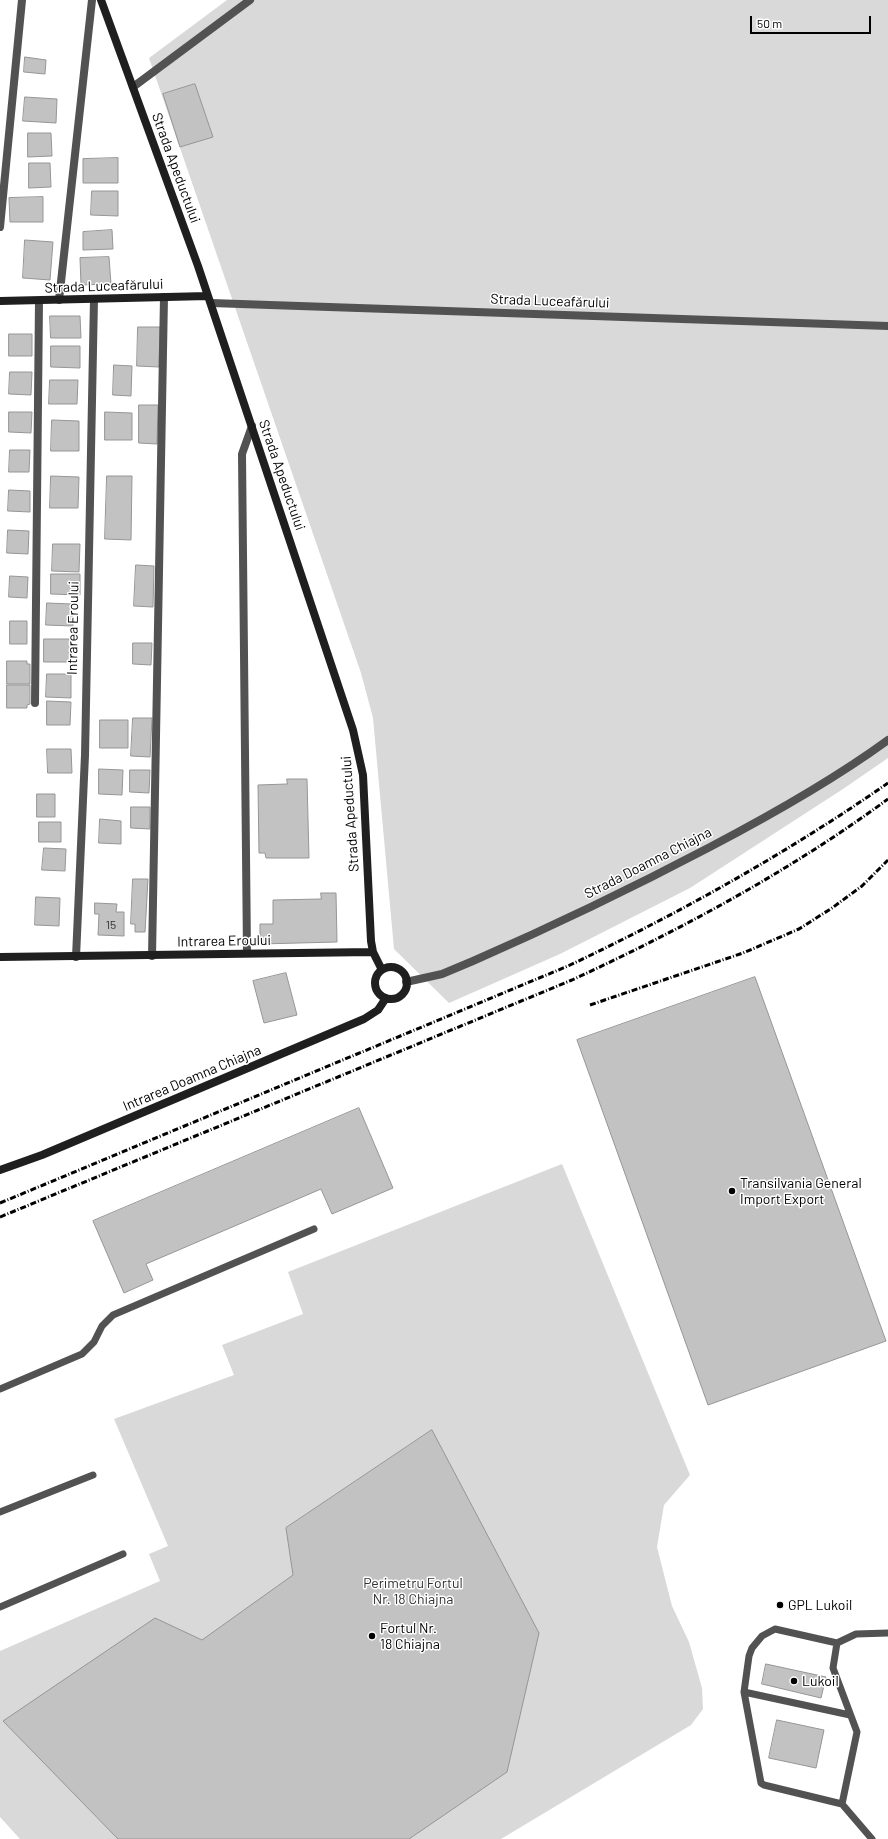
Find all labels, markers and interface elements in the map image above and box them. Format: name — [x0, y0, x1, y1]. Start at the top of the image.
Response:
scale bar — [752, 8, 873, 34]
text: 50 m — [757, 16, 782, 30]
street label: Strada Apeductului — [148, 111, 204, 225]
street label: Strada Luceafărului — [44, 276, 164, 296]
street label: Strada Luceafărului — [490, 291, 610, 311]
street label: Strada Apeductului — [255, 417, 309, 533]
street label: Intrarea Eroului — [64, 581, 82, 675]
street label: Strada Apeductului — [338, 756, 362, 872]
street label: Strada Doamna Chiajna — [582, 824, 714, 902]
house number: 15 — [106, 918, 116, 932]
street label: Intrarea Eroului — [177, 932, 271, 950]
street label: Intrarea Doamna Chiajna — [120, 1041, 264, 1115]
place label: Transilvania General Import Export — [740, 1175, 862, 1208]
marker: Transilvania General Import Export — [727, 1186, 737, 1196]
park label: Perimetru Fortul Nr. 18 Chiajna — [363, 1575, 463, 1608]
place label: GPL Lukoil — [788, 1597, 852, 1613]
marker: GPL Lukoil — [775, 1600, 785, 1610]
place label: Fortul Nr. 18 Chiajna — [380, 1620, 440, 1652]
marker: Fortul Nr. 18 Chiajna — [367, 1631, 377, 1641]
place label: Lukoil — [802, 1673, 839, 1689]
marker: Lukoil — [789, 1676, 799, 1686]

